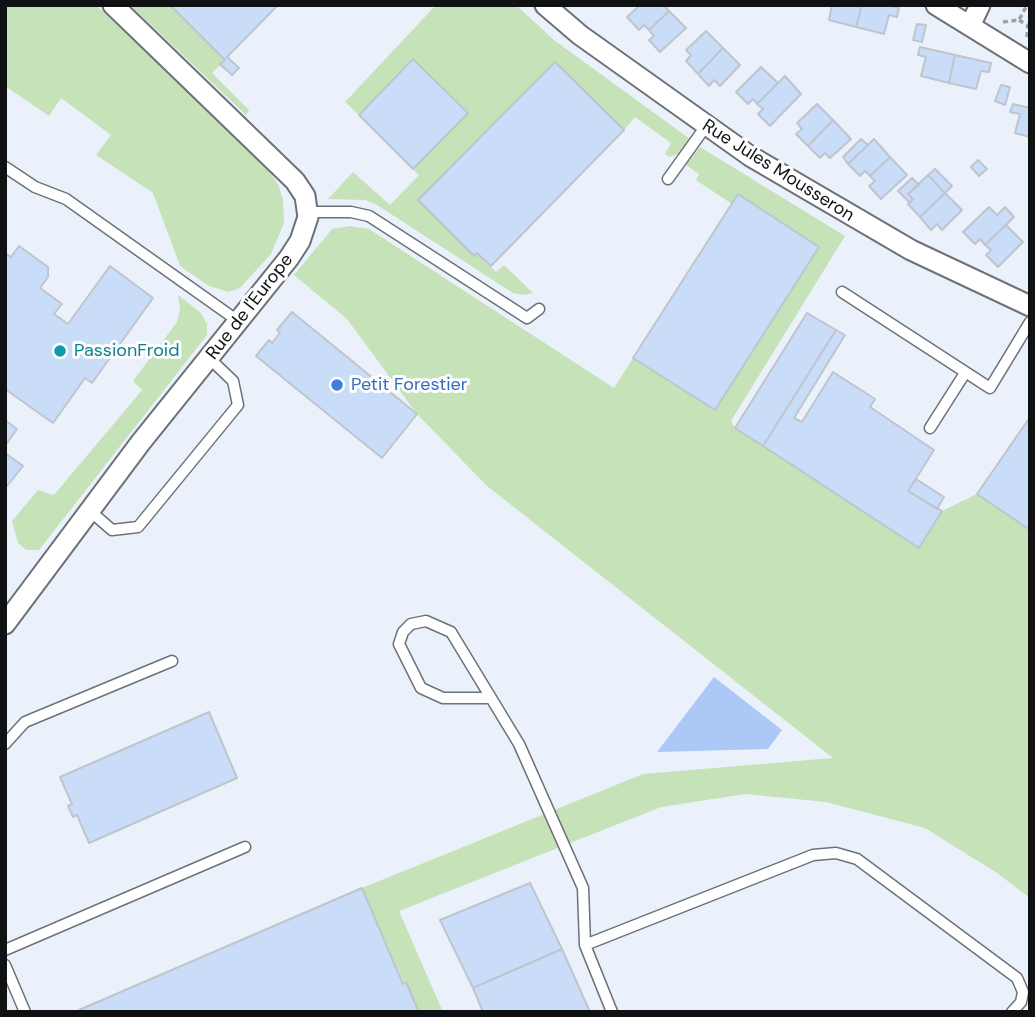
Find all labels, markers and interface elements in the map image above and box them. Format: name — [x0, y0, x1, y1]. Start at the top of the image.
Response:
street label: Rue Jules Mousseron — [698, 115, 858, 227]
street label: Rue de l'Europe — [202, 250, 298, 364]
place label: PassionFroid — [74, 340, 179, 362]
marker: PassionFroid — [52, 343, 68, 359]
place label: Petit Forestier — [351, 374, 467, 396]
marker: Petit Forestier — [329, 377, 345, 393]

